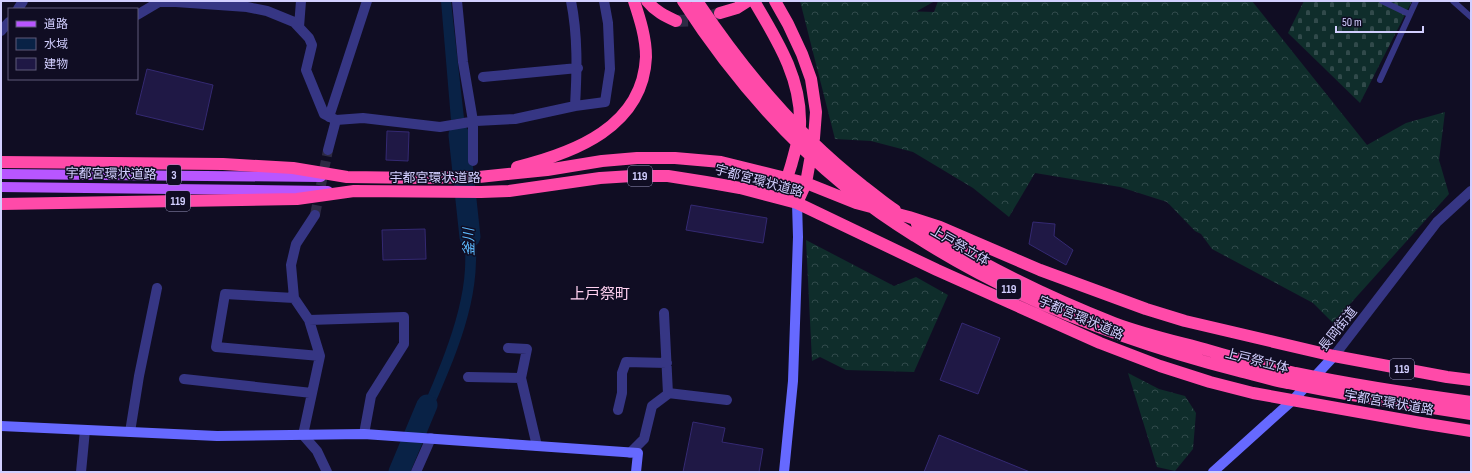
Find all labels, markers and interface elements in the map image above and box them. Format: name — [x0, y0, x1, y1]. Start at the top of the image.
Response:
legend — [8, 8, 138, 80]
scale bar — [1336, 8, 1423, 34]
text: 50 m — [1342, 15, 1362, 30]
text: 道路 — [44, 17, 68, 32]
text: 水域 — [44, 37, 68, 52]
text: 建物 — [44, 57, 68, 72]
street label: 宇都宮環状道路 — [713, 161, 805, 201]
street label: 宇都宮環状道路 — [65, 165, 157, 183]
road number: 3 — [167, 165, 181, 185]
road number: 119 — [628, 166, 652, 186]
street label: 宇都宮環状道路 — [389, 170, 481, 186]
road number: 119 — [166, 191, 190, 211]
street label: 上戸祭立体 — [928, 223, 992, 269]
water label: 釜川 — [460, 226, 478, 256]
road number: 119 — [997, 279, 1021, 299]
district label: 上戸祭町 — [570, 285, 630, 304]
street label: 宇都宮環状道路 — [1036, 293, 1126, 343]
street label: 長岡街道 — [1315, 304, 1361, 354]
street label: 上戸祭立体 — [1224, 345, 1290, 377]
road number: 119 — [1390, 359, 1414, 379]
street label: 宇都宮環状道路 — [1343, 387, 1435, 419]

